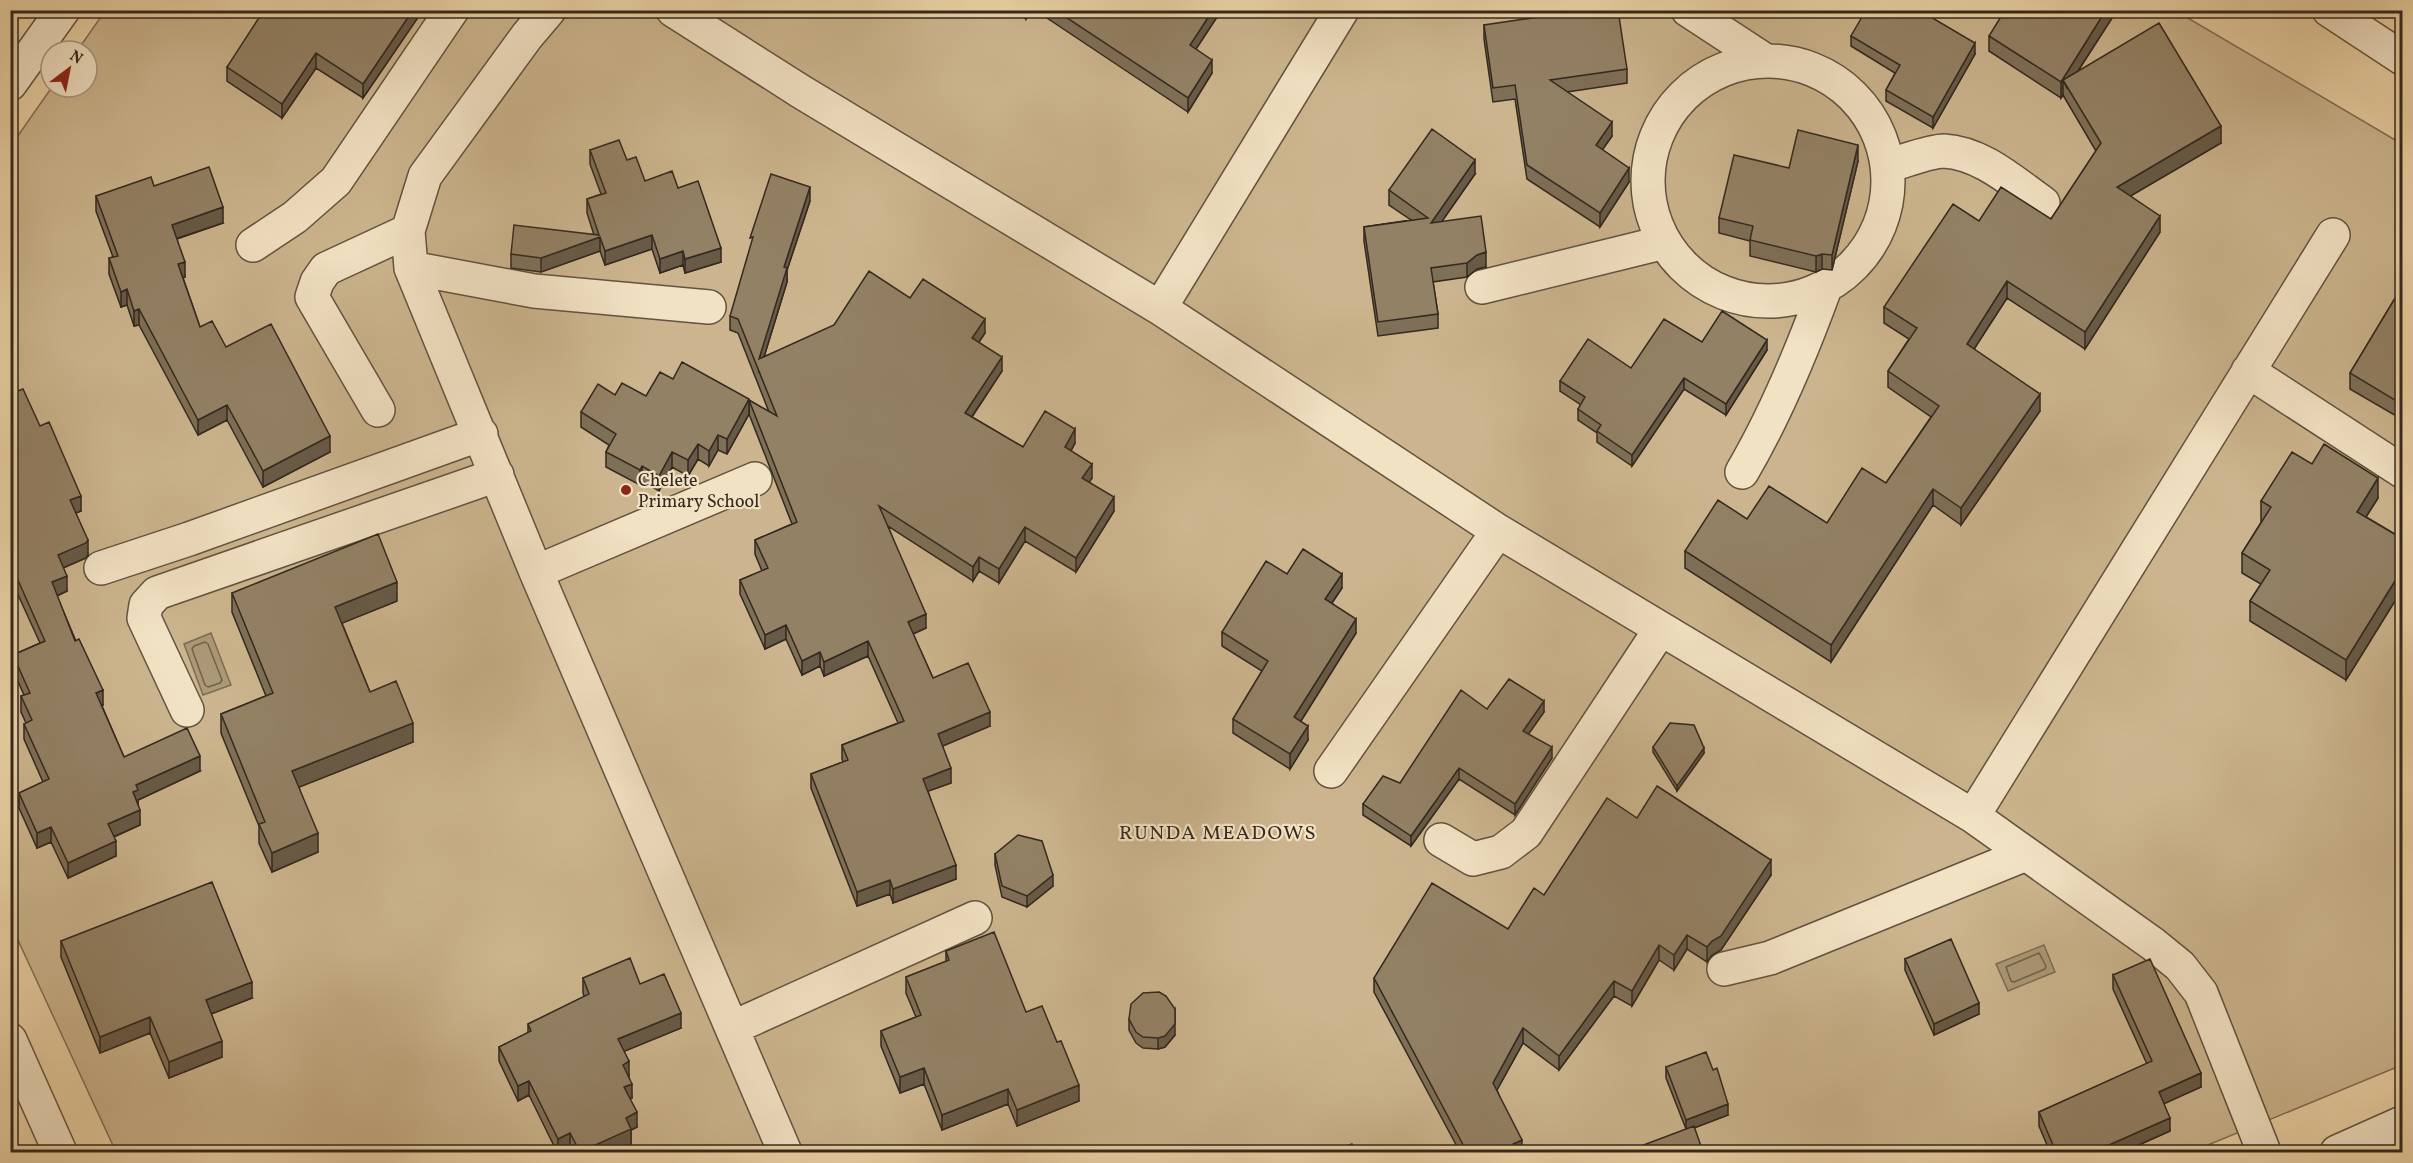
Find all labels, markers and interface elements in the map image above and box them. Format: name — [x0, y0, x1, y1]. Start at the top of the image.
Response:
north arrow — [39, 39, 99, 99]
text: N — [65, 46, 87, 71]
place label: Chelete Primary School — [638, 469, 759, 515]
marker: Chelete Primary School — [619, 483, 633, 497]
district label: RUNDA MEADOWS — [1119, 820, 1317, 848]

